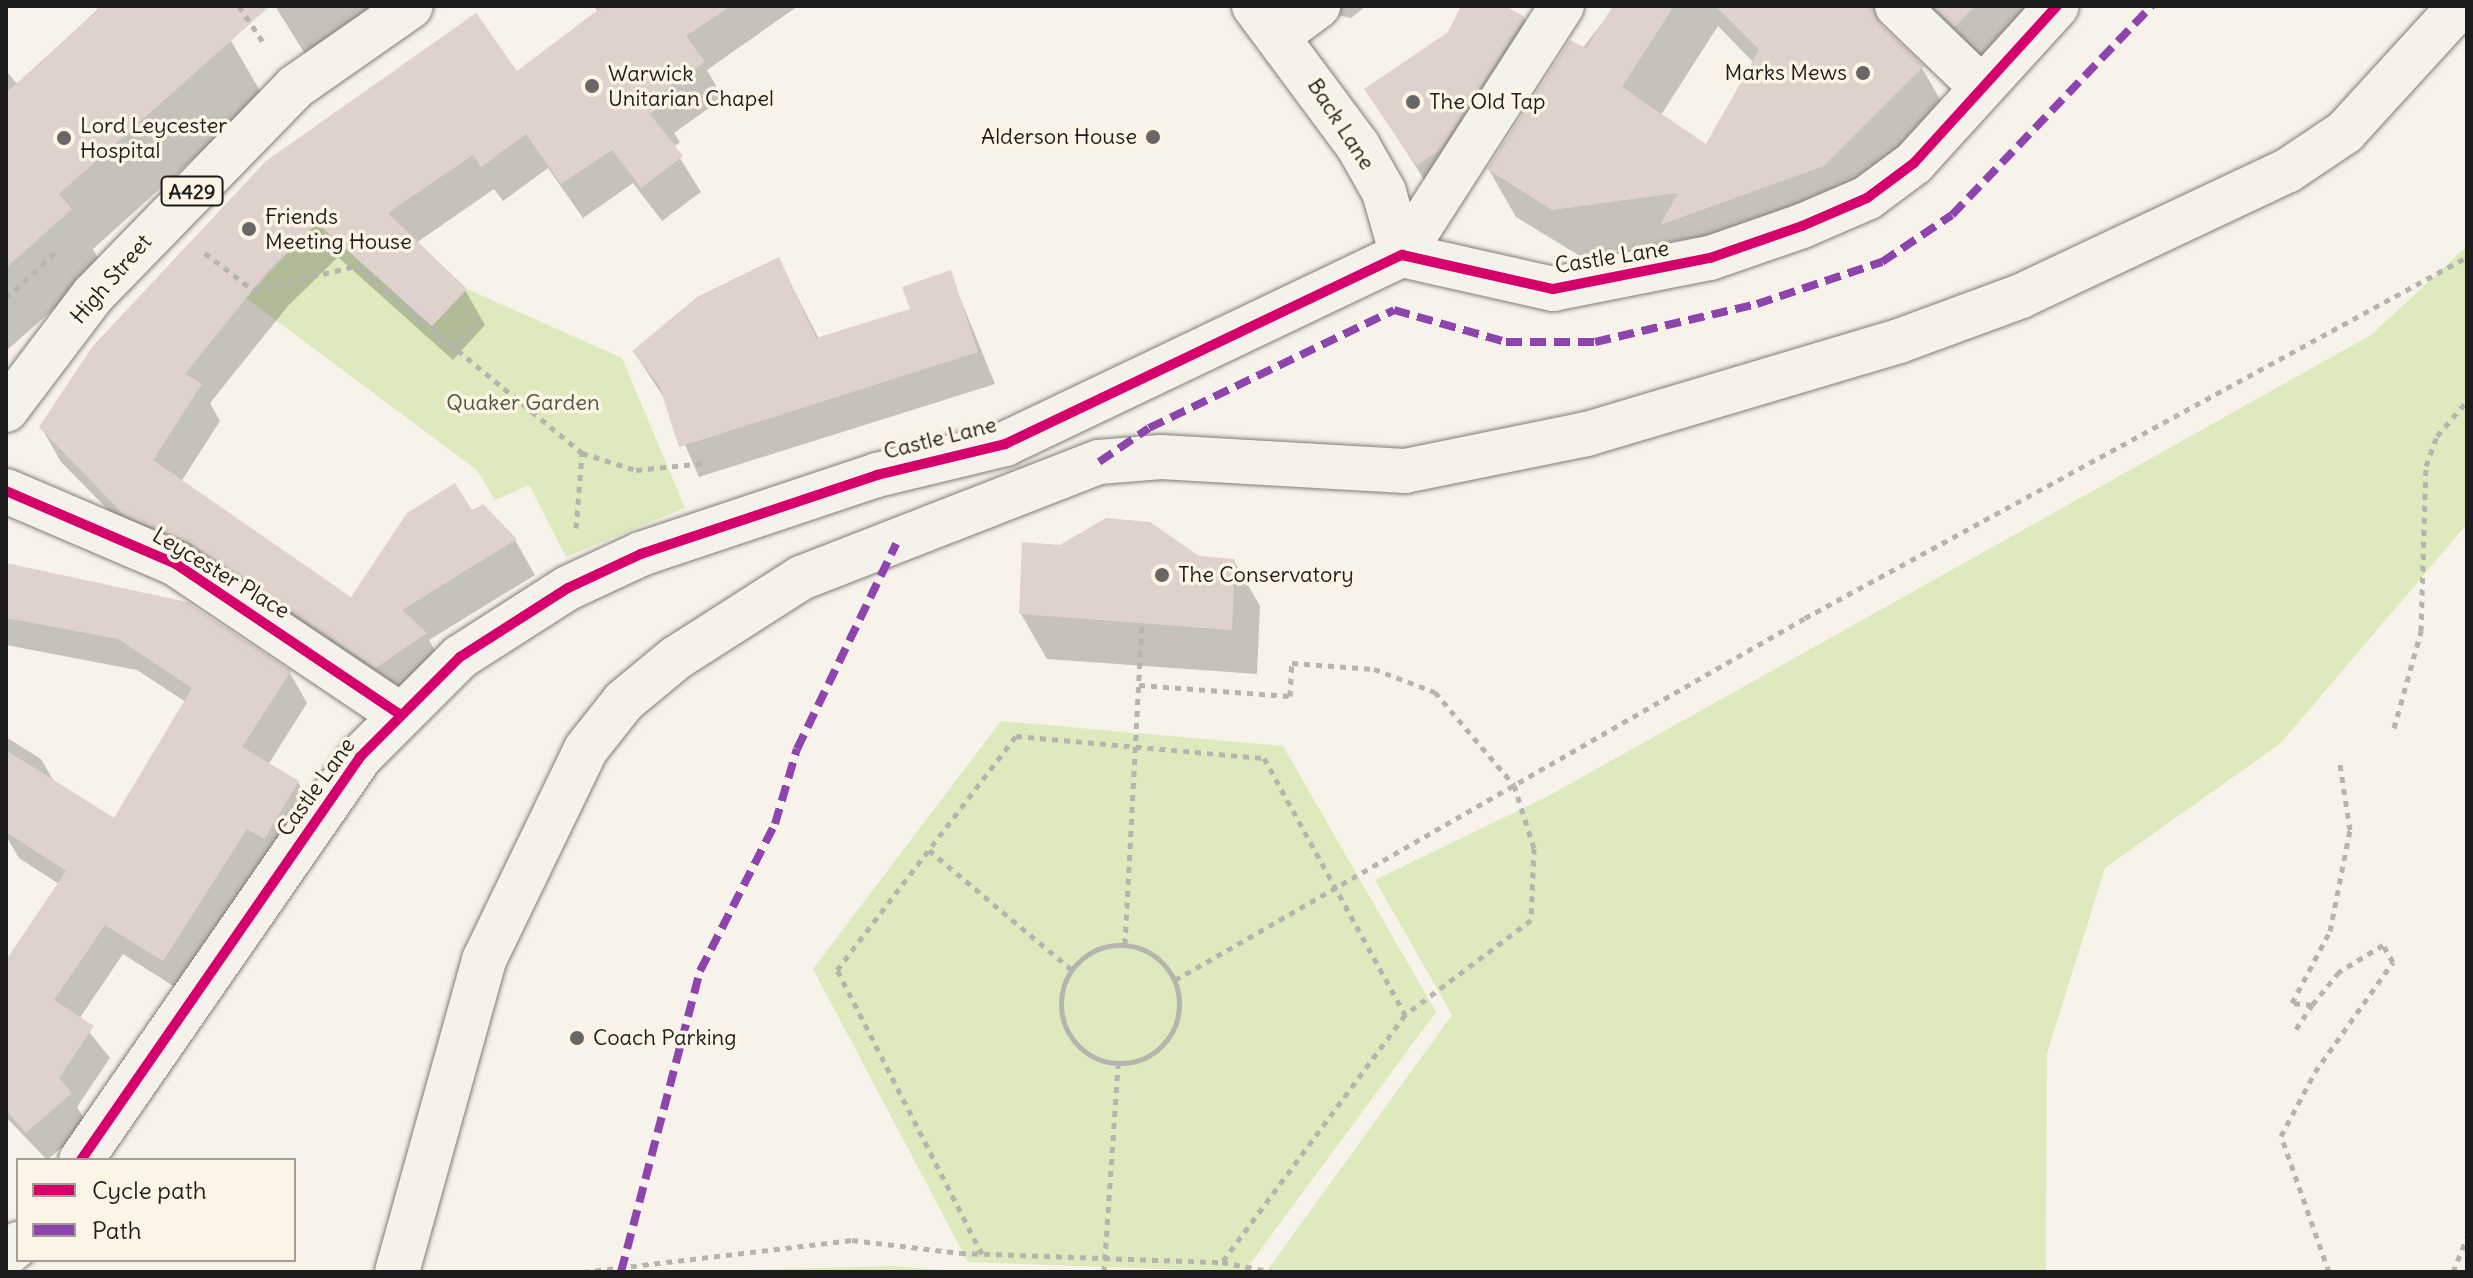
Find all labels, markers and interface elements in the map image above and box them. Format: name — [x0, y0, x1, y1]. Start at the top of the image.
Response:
place label: Warwick Unitarian Chapel — [608, 60, 774, 112]
place label: Marks Mews — [1724, 60, 1847, 86]
marker: Marks Mews — [1854, 64, 1872, 82]
street label: Back Lane — [1302, 73, 1380, 175]
marker: Warwick Unitarian Chapel — [583, 77, 601, 95]
place label: The Old Tap — [1429, 89, 1546, 115]
marker: The Old Tap — [1404, 93, 1422, 111]
place label: Lord Leycester Hospital — [80, 112, 227, 164]
place label: Alderson House — [981, 124, 1137, 150]
marker: Alderson House — [1144, 128, 1162, 146]
marker: Lord Leycester Hospital — [55, 129, 73, 147]
road number: A429 — [160, 175, 224, 207]
place label: Friends Meeting House — [265, 203, 412, 254]
marker: Friends Meeting House — [240, 220, 258, 238]
street label: High Street — [65, 229, 157, 329]
street label: Castle Lane — [1553, 235, 1671, 279]
park label: Quaker Garden — [446, 390, 600, 416]
street label: Castle Lane — [881, 411, 999, 465]
street label: Leycester Place — [148, 522, 294, 624]
place label: The Conservatory — [1178, 562, 1354, 588]
marker: The Conservatory — [1153, 566, 1171, 584]
street label: Castle Lane — [271, 733, 361, 841]
place label: Coach Parking — [593, 1025, 737, 1051]
marker: Coach Parking — [568, 1029, 586, 1047]
legend — [16, 1158, 296, 1262]
text: Cycle path — [92, 1175, 207, 1205]
text: Path — [92, 1215, 142, 1245]

